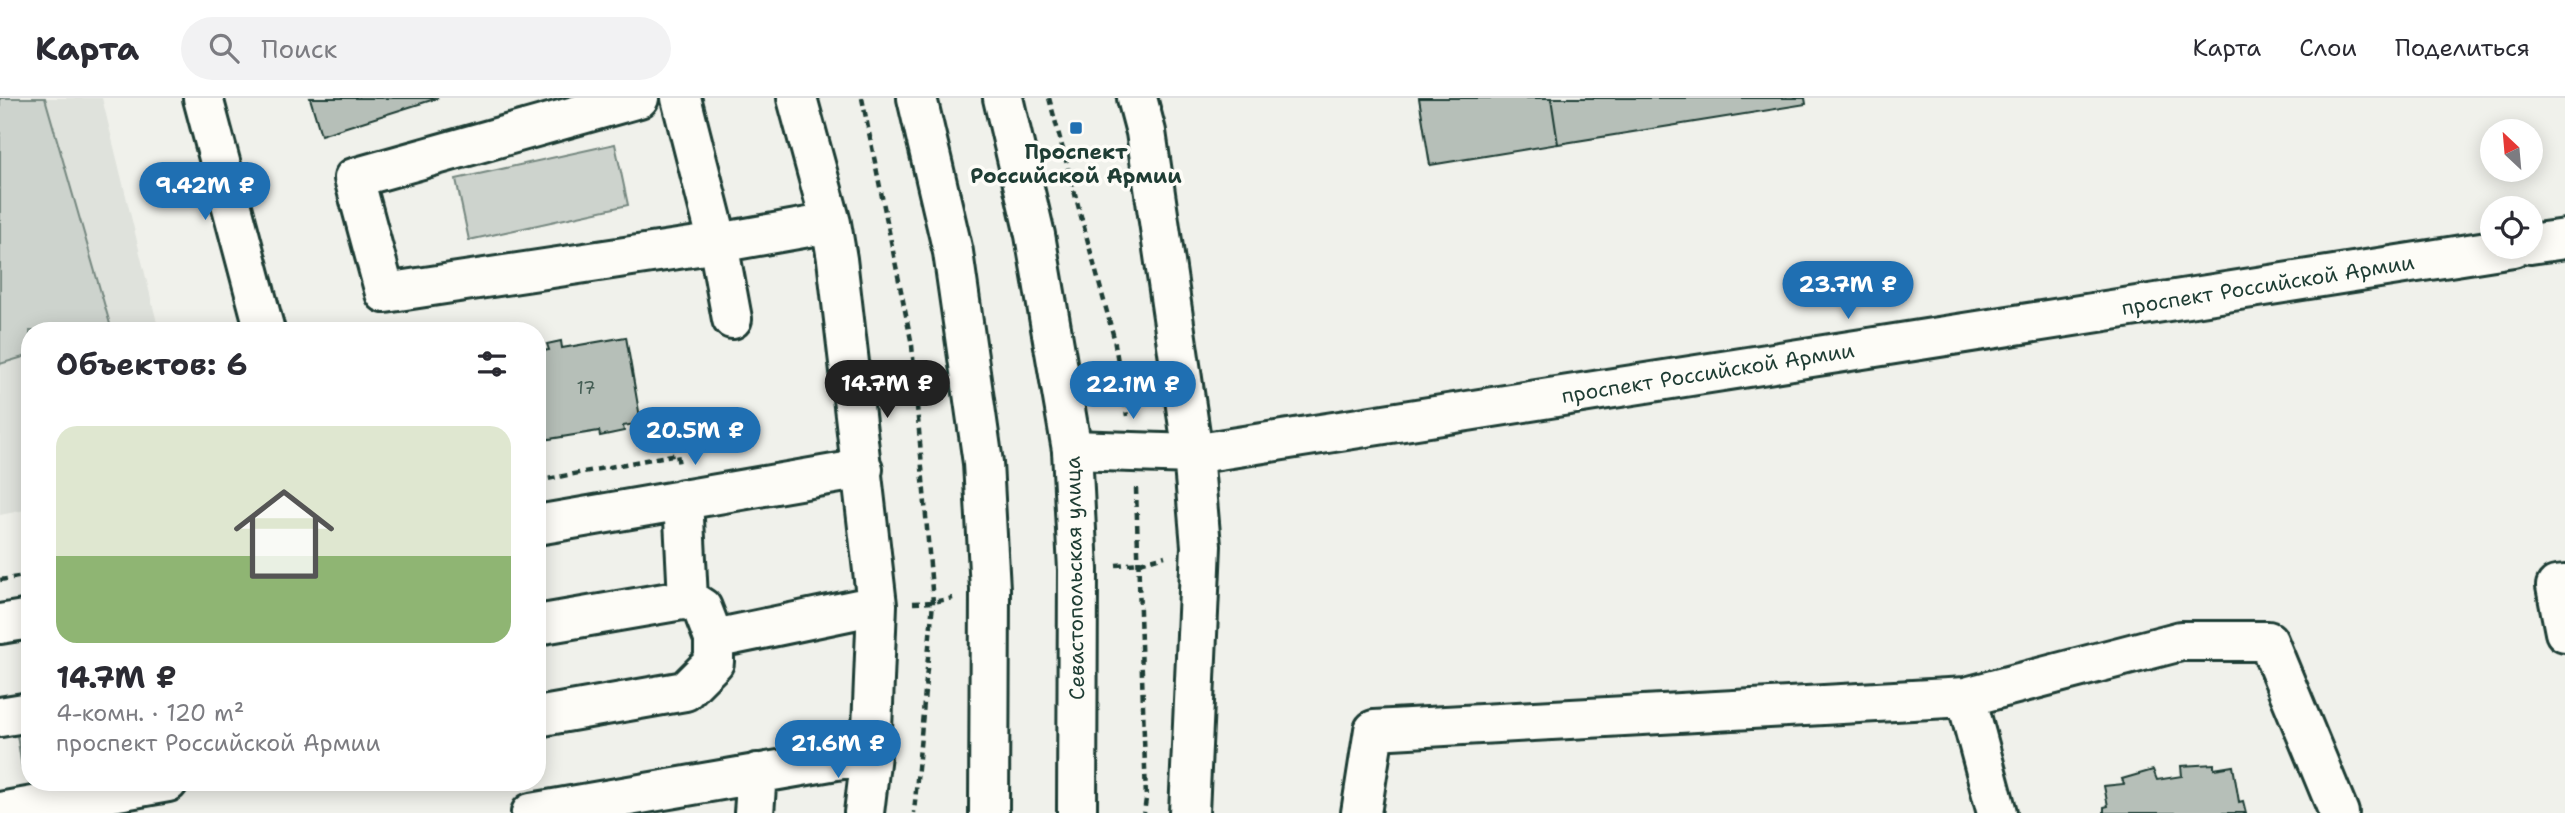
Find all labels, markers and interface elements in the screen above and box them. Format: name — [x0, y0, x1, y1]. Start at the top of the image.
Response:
search box — [181, 17, 671, 80]
text: Карта — [35, 26, 139, 71]
icon: search — [205, 29, 243, 67]
text: Поиск — [261, 31, 337, 66]
text: Карта — [2193, 32, 2261, 64]
text: Слои — [2299, 32, 2357, 64]
text: Поделиться — [2395, 32, 2530, 64]
north arrow — [2480, 119, 2543, 182]
map controls — [2480, 119, 2543, 259]
marker: Проспект Российской Армии — [1068, 120, 1084, 136]
place label: Проспект Российской Армии — [970, 138, 1182, 190]
pin: 9.42M ₽ — [140, 162, 270, 222]
text: 9.42M ₽ — [155, 170, 255, 200]
button: locate — [2480, 196, 2543, 259]
street label: проспект Российской Армии — [2120, 248, 2417, 322]
pin: 23.7M ₽ — [1783, 262, 1913, 321]
text: 23.7M ₽ — [1799, 269, 1897, 299]
street label: проспект Российской Армии — [1560, 336, 1857, 410]
text: Объектов: 6 — [56, 344, 248, 385]
icon: filters — [473, 345, 511, 383]
pin: 14.7M ₽ — [822, 360, 952, 420]
pin: 22.1M ₽ — [1068, 362, 1198, 421]
text: 14.7M ₽ — [841, 368, 933, 398]
text: 22.1M ₽ — [1086, 369, 1180, 399]
house number: 17 — [576, 376, 596, 400]
pin: 20.5M ₽ — [630, 408, 760, 467]
text: 20.5M ₽ — [646, 415, 744, 445]
street label: Севастопольская улица — [1059, 456, 1091, 700]
icon: home — [221, 471, 347, 597]
text: 14.7M ₽ — [56, 657, 177, 698]
text: 4-комн. · 120 m² — [56, 698, 244, 728]
pin: 21.6M ₽ — [773, 720, 903, 780]
text: проспект Российской Армии — [56, 728, 380, 758]
text: 21.6M ₽ — [791, 728, 885, 758]

